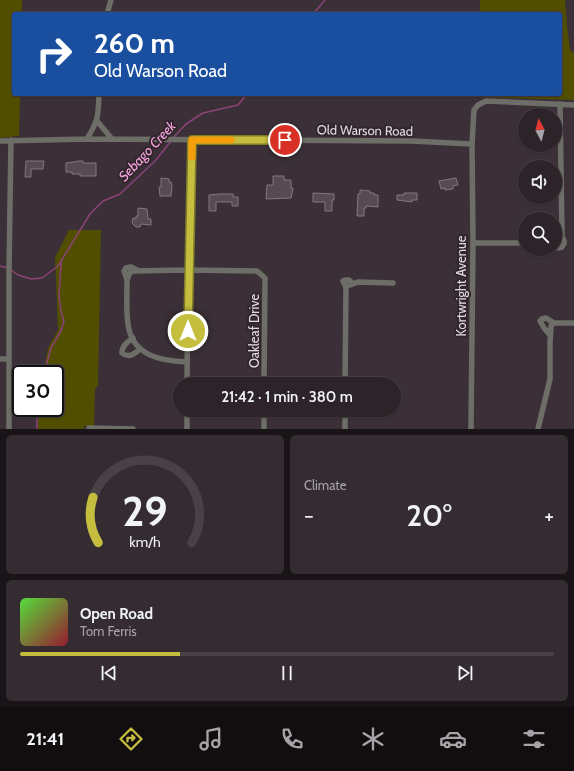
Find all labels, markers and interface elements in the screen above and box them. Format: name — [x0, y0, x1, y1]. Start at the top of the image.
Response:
text: 260 m — [94, 26, 175, 60]
icon: right — [28, 28, 80, 80]
text: Old Warson Road — [94, 60, 227, 82]
north arrow — [518, 108, 562, 152]
map controls — [518, 108, 562, 256]
water label: Sebago Creek — [114, 116, 180, 185]
street label: Old Warson Road — [317, 121, 413, 139]
pin — [268, 123, 302, 157]
icon: arrive — [274, 129, 296, 151]
button: sound — [518, 160, 562, 204]
button: search — [518, 212, 562, 256]
street label: Kortwright Avenue — [453, 235, 469, 336]
street label: Oakleaf Drive — [246, 294, 262, 368]
position arrow — [167, 310, 209, 352]
speed limit sign: 30 — [12, 365, 64, 417]
text: 21:42 · 1 min · 380 m — [221, 388, 353, 406]
text: Climate — [304, 477, 346, 493]
text: 29 — [122, 485, 168, 535]
text: 20° — [406, 497, 452, 534]
text: − — [304, 502, 314, 529]
text: + — [544, 502, 554, 529]
text: km/h — [129, 532, 161, 550]
text: Open Road — [80, 605, 153, 623]
text: Tom Ferris — [80, 623, 137, 639]
icon: previous — [98, 662, 120, 684]
icon: pause — [276, 662, 298, 684]
icon: next — [454, 662, 476, 684]
icon: directions — [117, 725, 145, 753]
icon: music — [197, 725, 225, 753]
icon: phone — [278, 725, 306, 753]
icon: climate — [359, 725, 387, 753]
icon: car — [439, 725, 467, 753]
icon: filters — [520, 725, 548, 753]
text: 21:41 — [26, 728, 64, 750]

